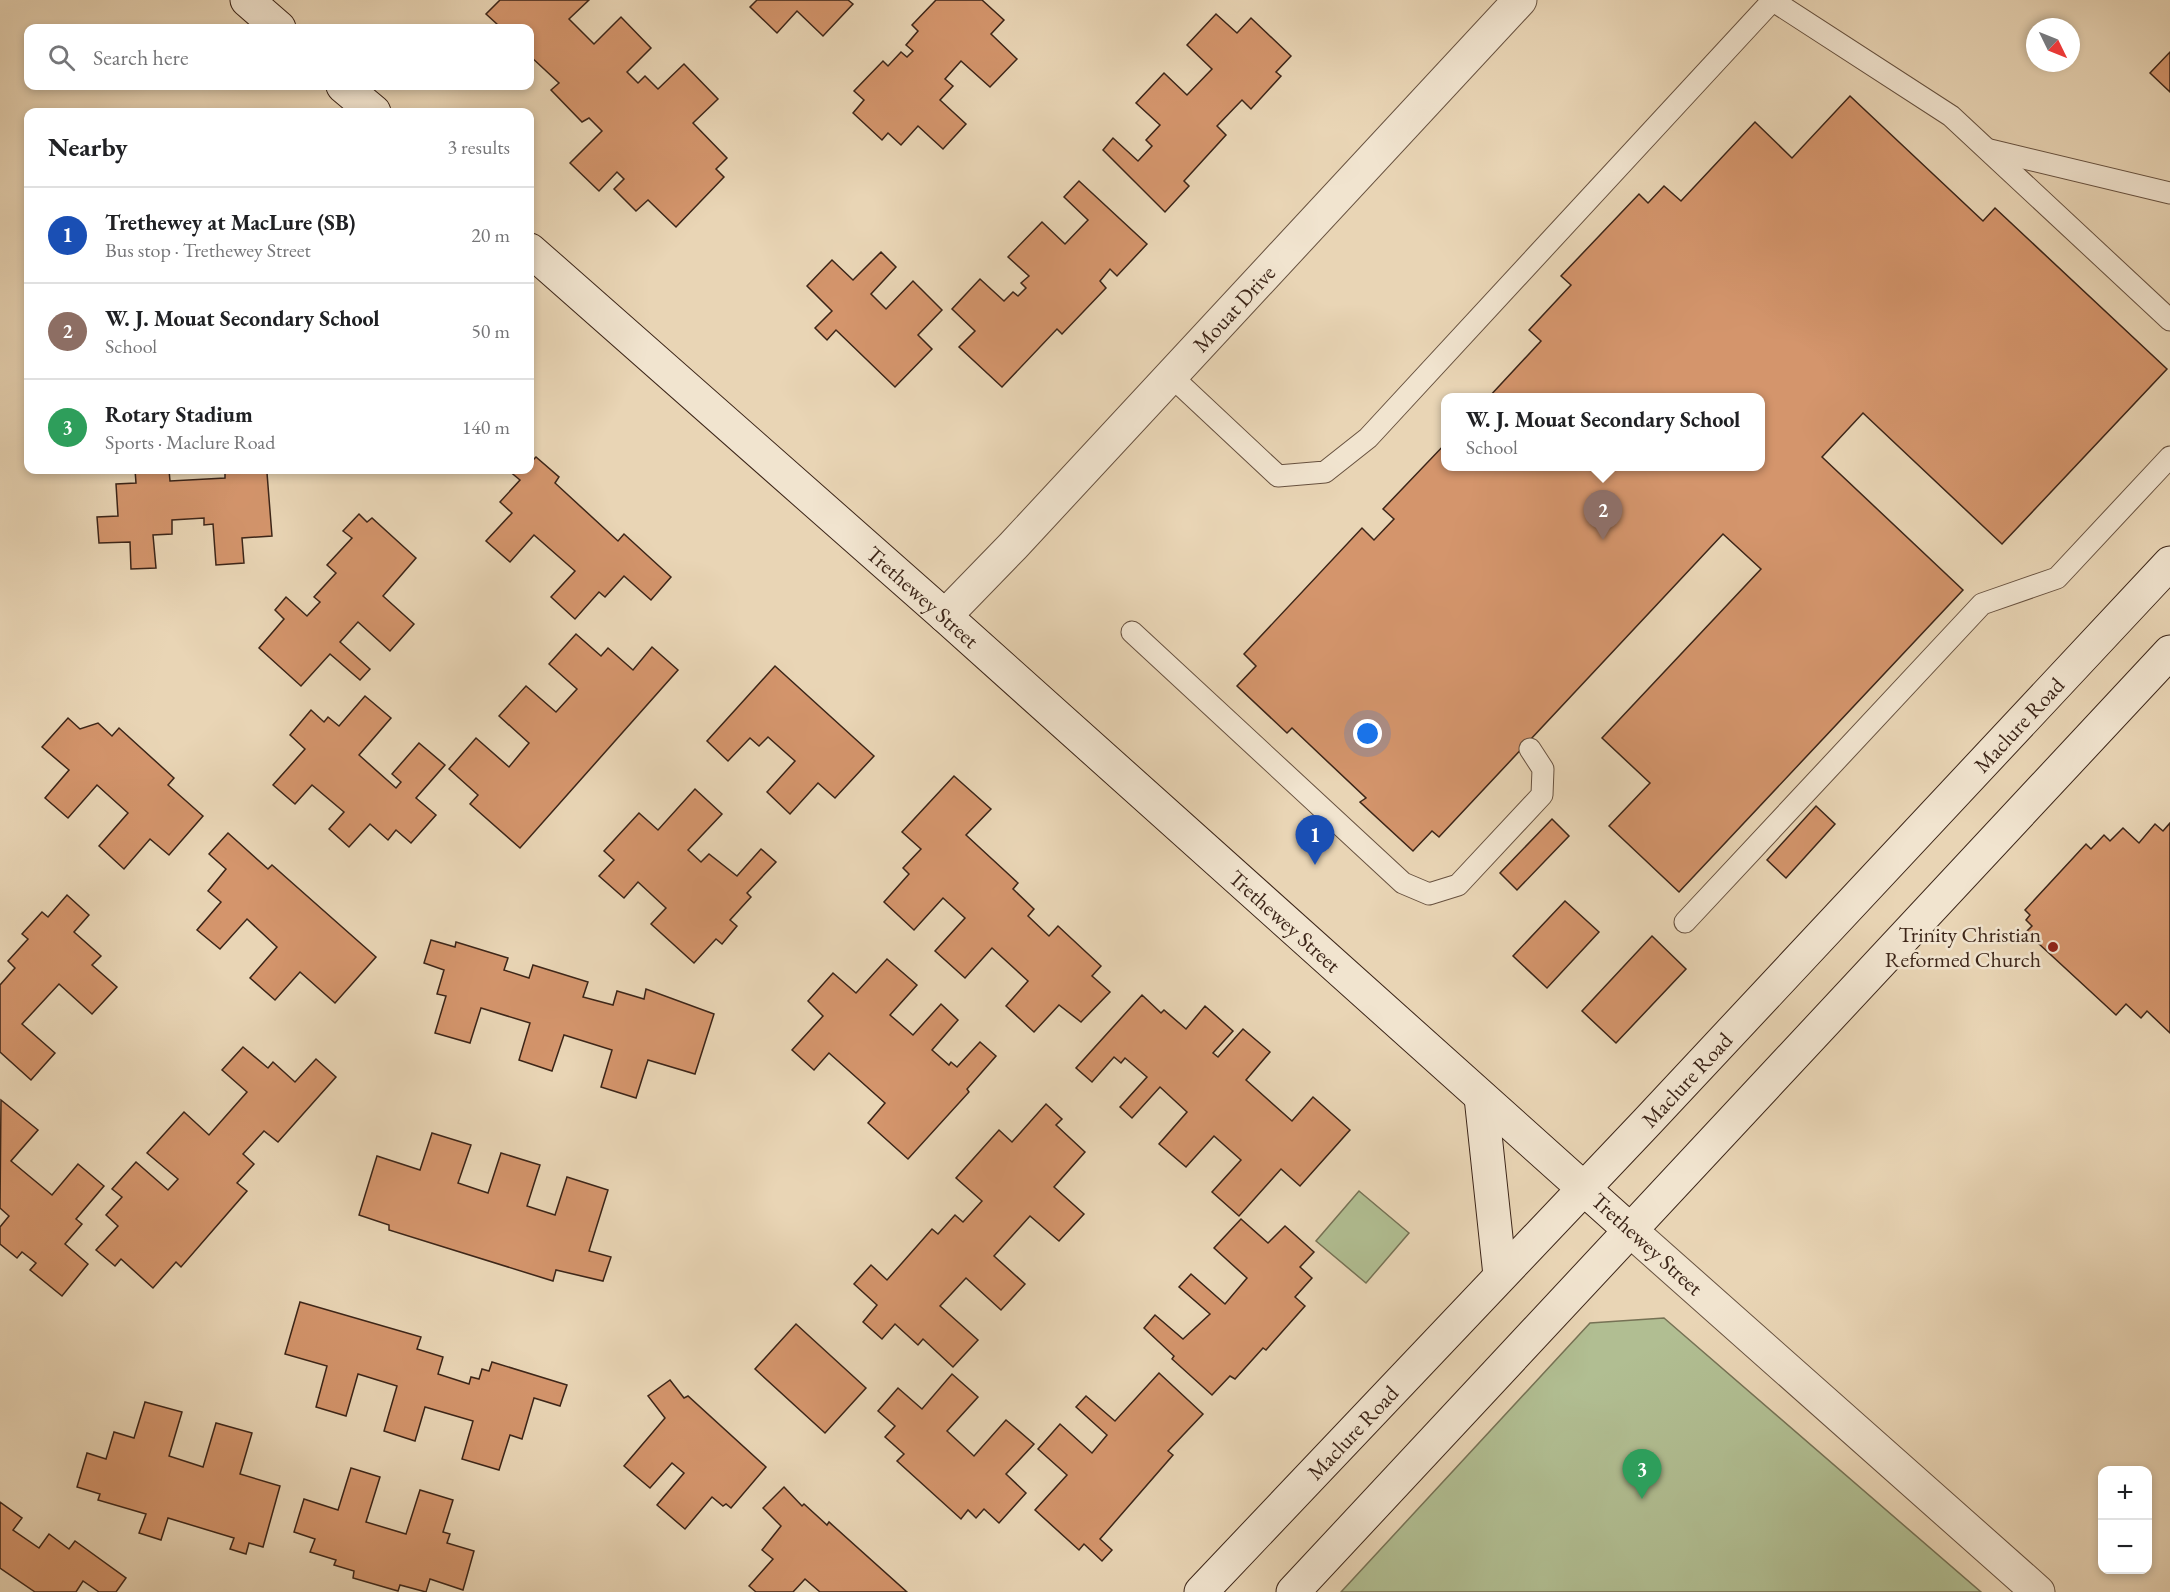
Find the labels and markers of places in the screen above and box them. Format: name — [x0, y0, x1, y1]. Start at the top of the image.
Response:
pin: 2 — [1584, 490, 1622, 540]
pin: 1 — [1296, 816, 1334, 865]
place label: Trinity Christian Reformed Church — [1885, 920, 2041, 974]
marker: Trinity Christian Reformed Church — [2046, 940, 2060, 954]
pin: 3 — [1622, 1450, 1662, 1499]

